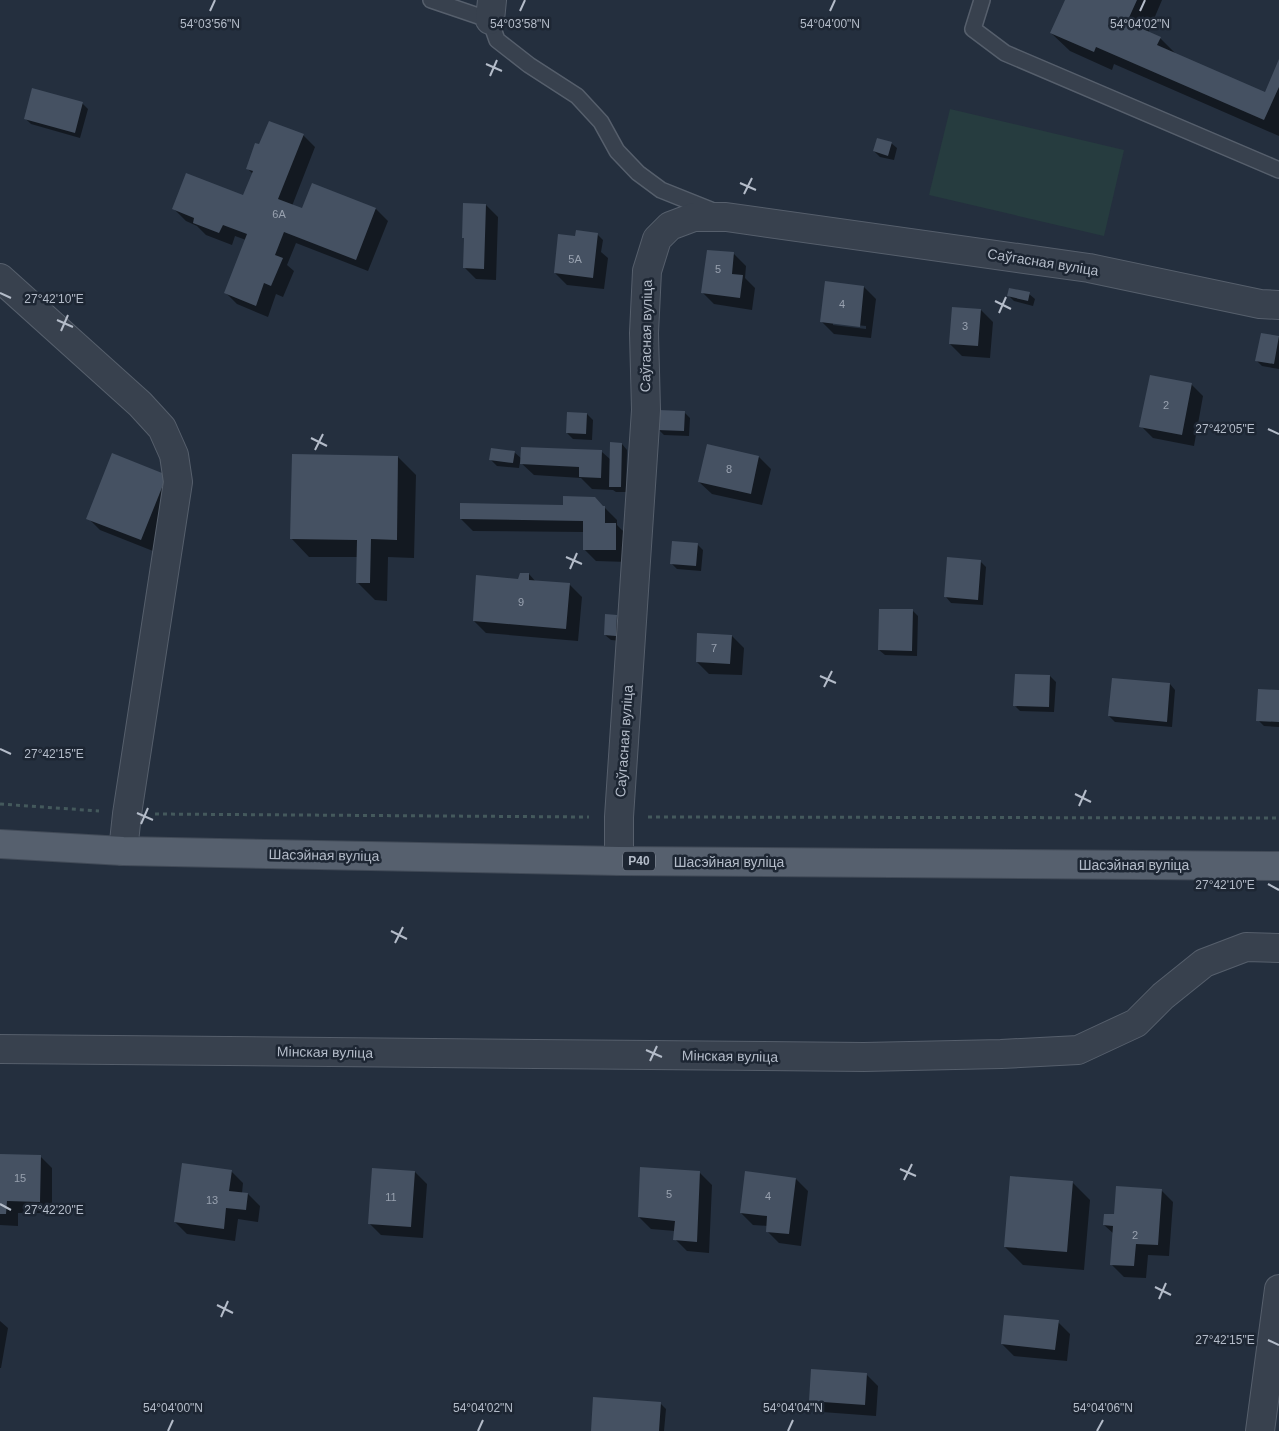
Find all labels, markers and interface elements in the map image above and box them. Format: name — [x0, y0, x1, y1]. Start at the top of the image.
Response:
text: 54°03'56"N — [180, 17, 240, 31]
text: 54°03'58"N — [490, 17, 550, 31]
text: 54°04'00"N — [800, 17, 860, 31]
text: 54°04'02"N — [1110, 17, 1170, 31]
house number: 6А — [272, 208, 286, 220]
street label: Саўгасная вуліца — [986, 245, 1100, 279]
house number: 5А — [568, 253, 582, 265]
house number: 5 — [715, 263, 721, 275]
street label: Саўгасная вуліца — [637, 279, 655, 392]
text: 27°42'10"E — [24, 292, 84, 306]
house number: 4 — [839, 298, 845, 310]
house number: 3 — [962, 320, 968, 332]
house number: 2 — [1163, 399, 1169, 411]
text: 27°42'05"E — [1195, 422, 1255, 436]
house number: 8 — [726, 463, 732, 475]
house number: 9 — [518, 596, 524, 608]
house number: 7 — [711, 642, 717, 654]
street label: Саўгасная вуліца — [612, 684, 636, 798]
text: 27°42'15"E — [24, 747, 84, 761]
street label: Шасэйная вуліца — [269, 846, 380, 864]
road number: Р40 — [623, 851, 655, 870]
street label: Шасэйная вуліца — [674, 854, 785, 870]
street label: Шасэйная вуліца — [1079, 857, 1190, 873]
text: 27°42'10"E — [1195, 878, 1255, 892]
street label: Мінская вуліца — [277, 1043, 373, 1061]
street label: Мінская вуліца — [682, 1047, 778, 1065]
house number: 15 — [14, 1172, 26, 1184]
house number: 5 — [666, 1188, 672, 1200]
house number: 4 — [765, 1190, 771, 1202]
house number: 11 — [385, 1191, 397, 1203]
house number: 13 — [206, 1194, 218, 1206]
text: 27°42'20"E — [24, 1203, 84, 1217]
house number: 2 — [1132, 1229, 1138, 1241]
text: 27°42'15"E — [1195, 1333, 1255, 1347]
text: 54°04'00"N — [143, 1401, 203, 1415]
text: 54°04'02"N — [453, 1401, 513, 1415]
text: 54°04'04"N — [763, 1401, 823, 1415]
text: 54°04'06"N — [1073, 1401, 1133, 1415]

